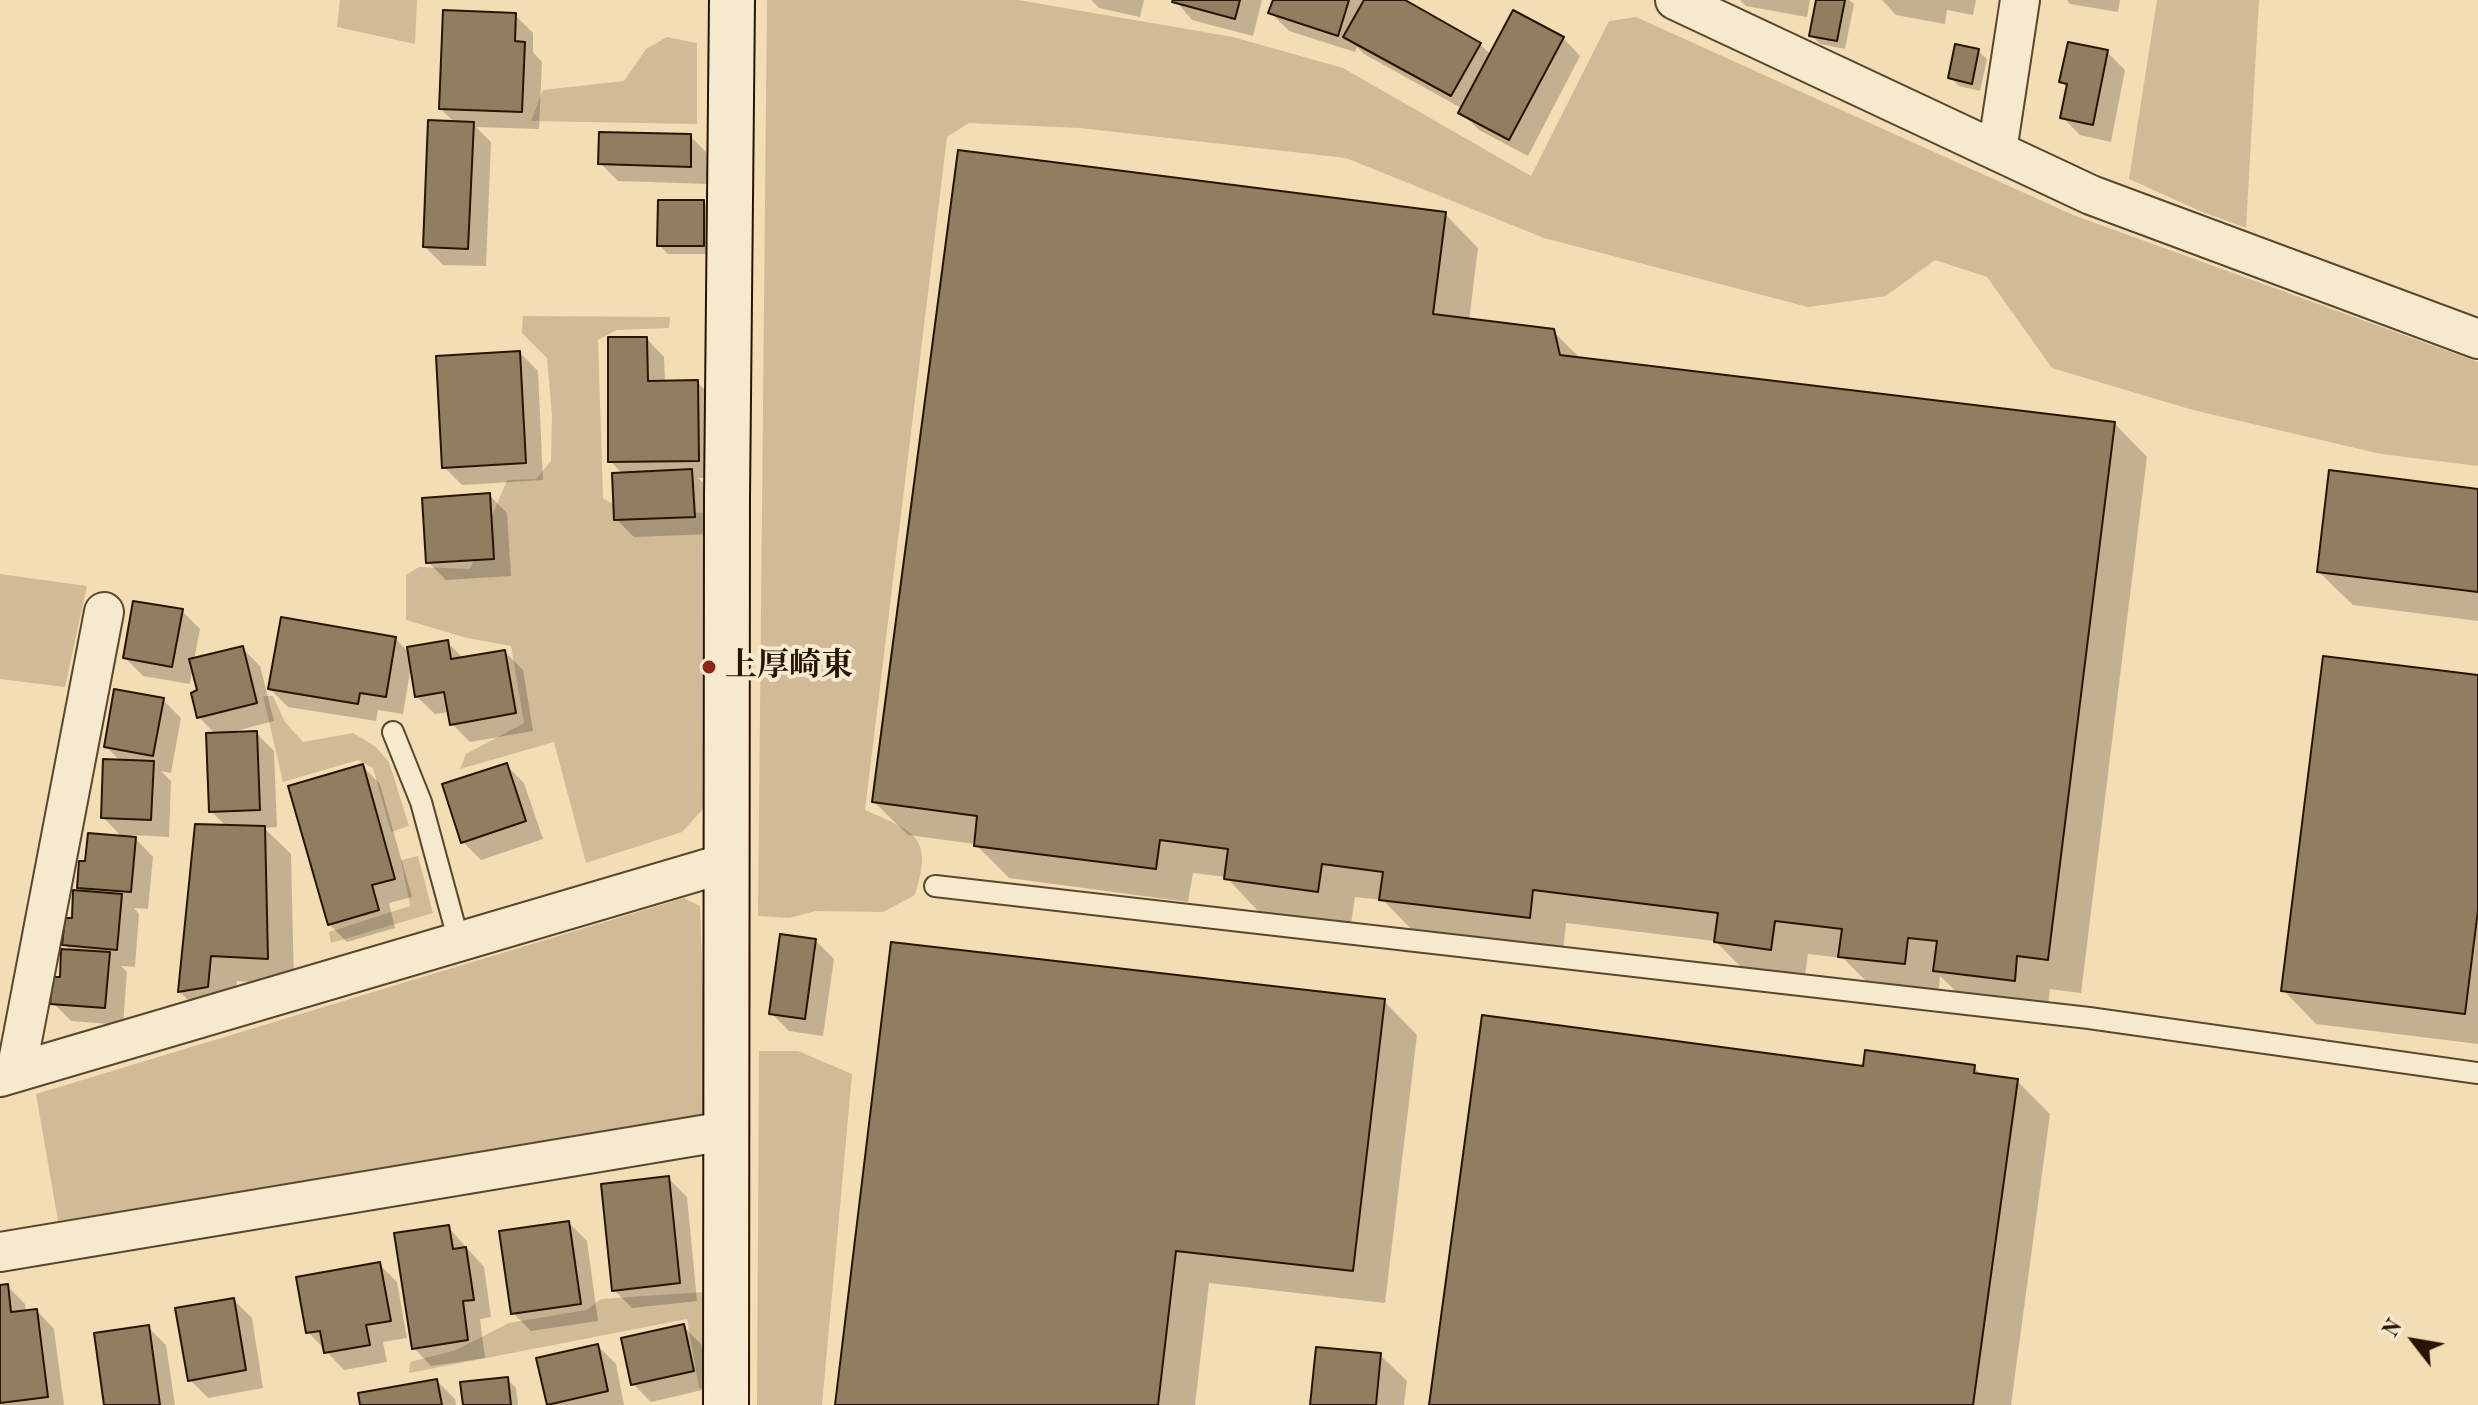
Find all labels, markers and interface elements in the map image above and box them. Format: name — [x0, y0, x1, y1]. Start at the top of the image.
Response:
place label: 上厚崎東 — [725, 648, 853, 686]
marker: 上厚崎東 — [700, 658, 718, 676]
north arrow — [2374, 1301, 2454, 1381]
text: N — [2380, 1316, 2407, 1342]

